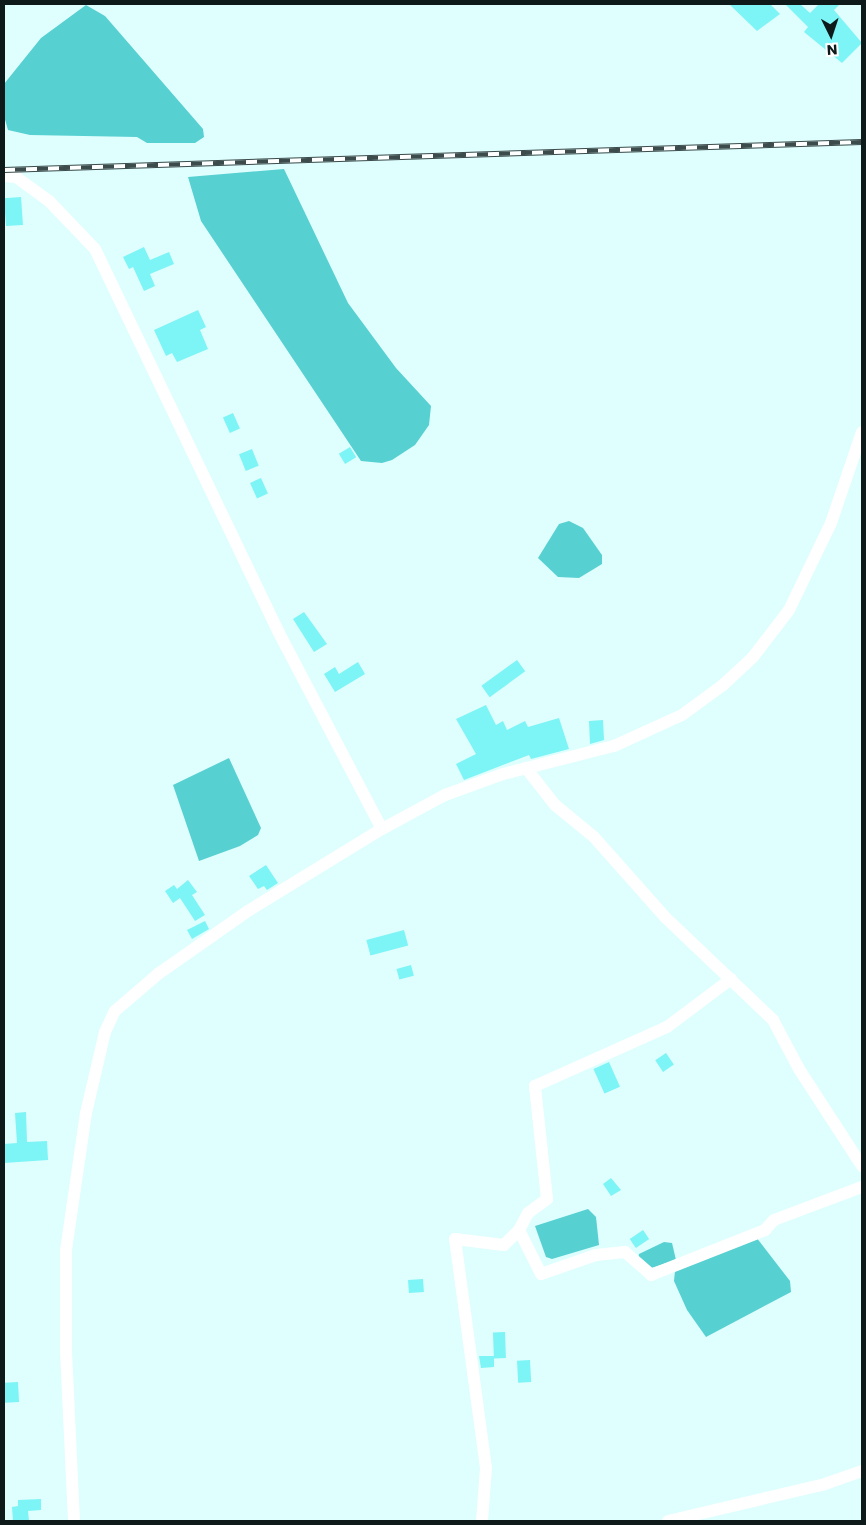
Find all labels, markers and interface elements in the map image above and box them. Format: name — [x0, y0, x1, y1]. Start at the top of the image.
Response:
north arrow — [806, 10, 856, 60]
text: N — [826, 40, 838, 60]

